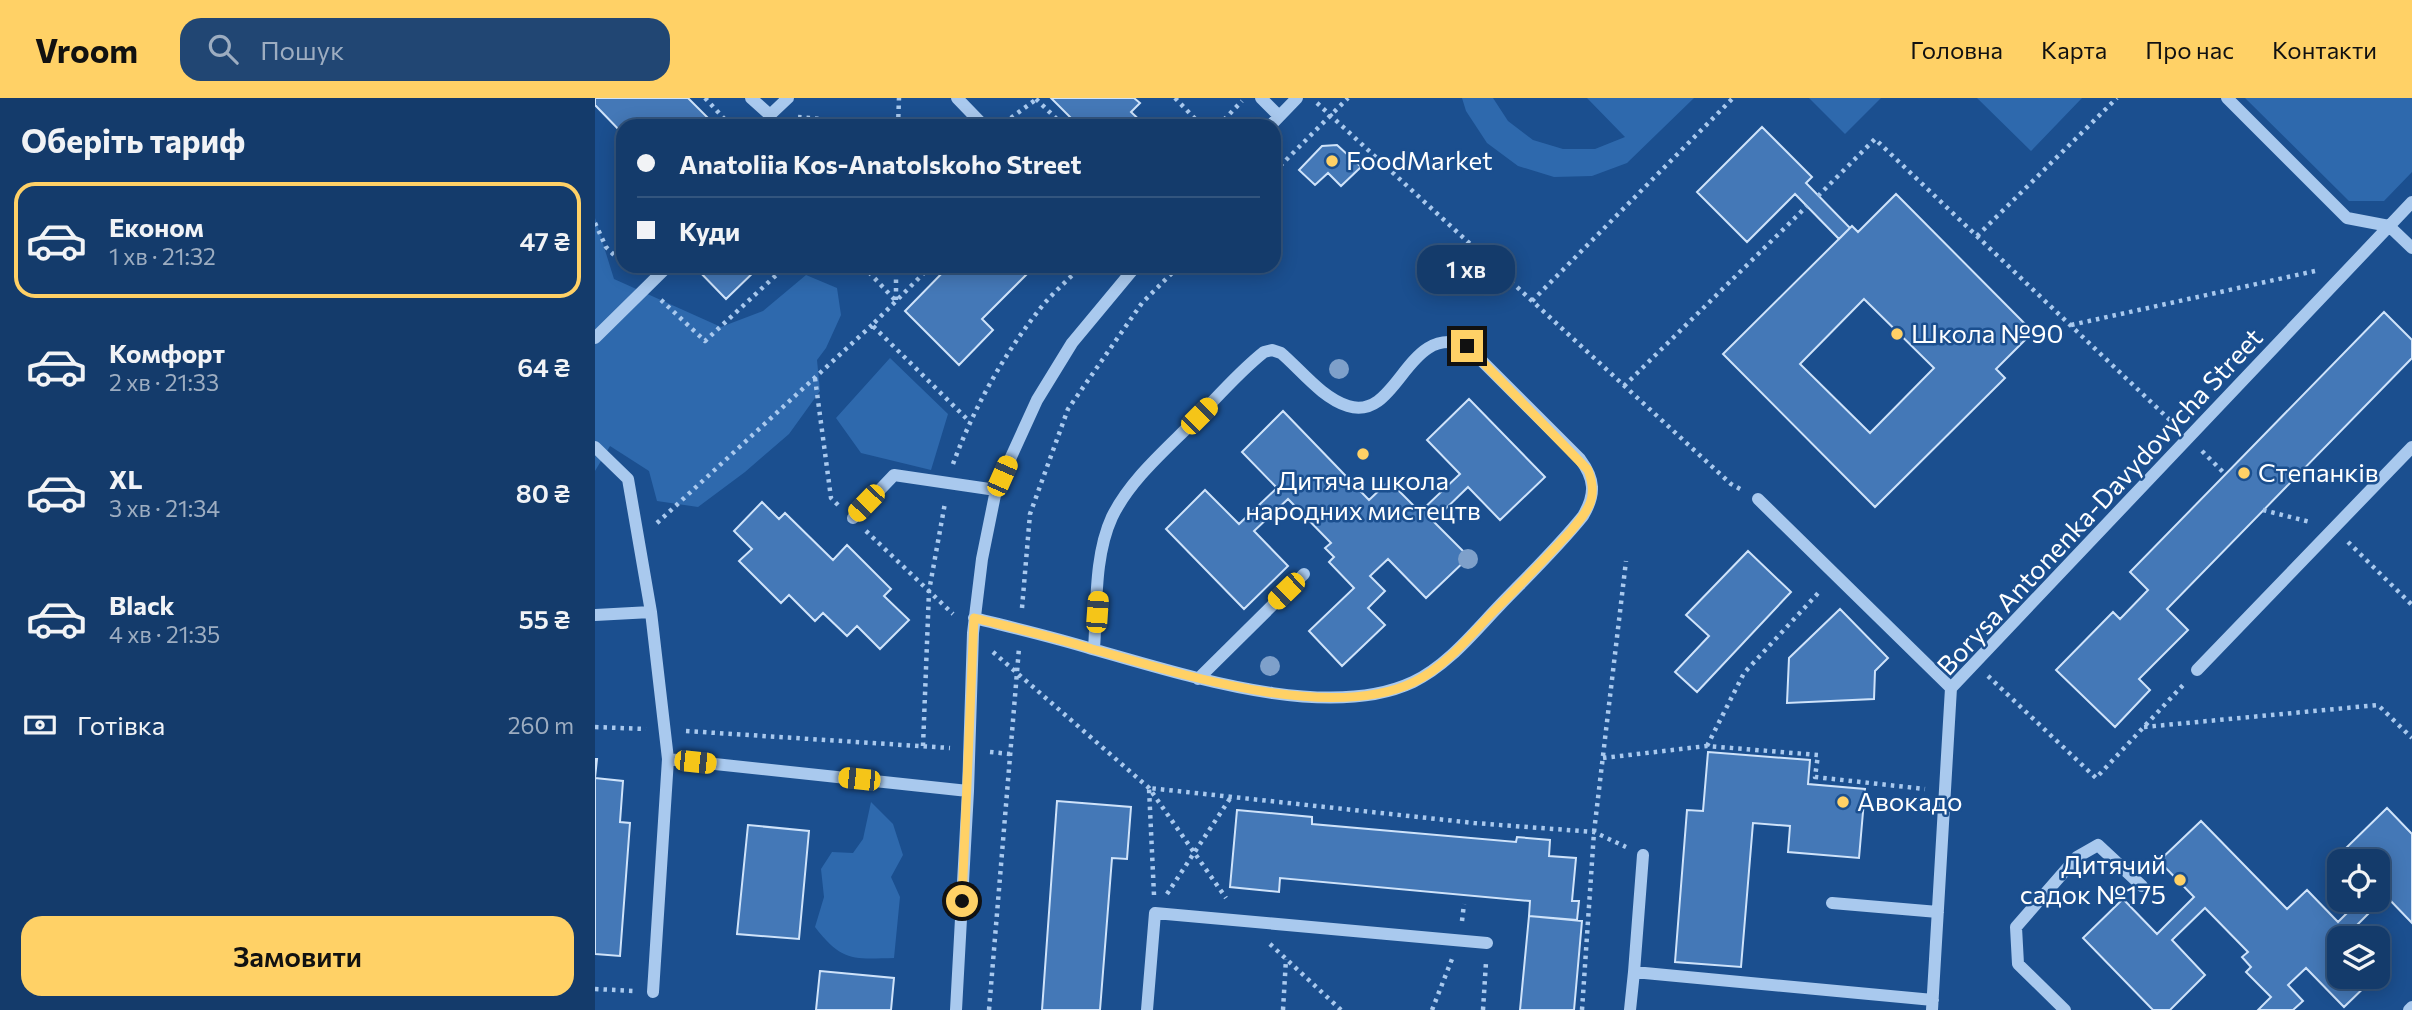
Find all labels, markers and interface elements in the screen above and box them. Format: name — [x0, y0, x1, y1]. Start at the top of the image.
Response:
search box — [180, 18, 670, 81]
text: Vroom — [35, 29, 138, 70]
icon: search — [204, 30, 242, 68]
text: Пошук — [260, 34, 344, 65]
text: Головна — [1910, 35, 2003, 64]
text: Карта — [2041, 35, 2107, 64]
text: Про нас — [2145, 35, 2234, 64]
text: Контакти — [2272, 35, 2377, 64]
text: Оберіть тариф — [21, 120, 245, 160]
place label: FoodMarket — [1346, 144, 1493, 175]
text: Anatoliia Kos-Anatolskoho Street — [679, 148, 1081, 179]
marker: FoodMarket — [1324, 153, 1340, 169]
icon: car — [25, 209, 88, 272]
text: Економ — [109, 211, 204, 242]
text: Куди — [679, 215, 740, 246]
text: 47 ₴ — [520, 225, 570, 256]
text: 1 хв · 21:32 — [109, 242, 216, 270]
callout: 1 хв — [1418, 244, 1516, 294]
text: 1 хв — [1446, 255, 1486, 283]
place label: Школа №90 — [1911, 317, 2064, 348]
street label: Borysa Antonenka-Davydovycha Street — [1930, 321, 2268, 681]
marker: Школа №90 — [1889, 326, 1905, 342]
route end — [1451, 330, 1483, 362]
icon: car — [25, 335, 88, 398]
text: Комфорт — [109, 337, 225, 368]
text: 64 ₴ — [517, 351, 570, 382]
text: 2 хв · 21:33 — [109, 368, 219, 396]
car — [1177, 394, 1222, 438]
marker: Дитяча школа народних мистецтв — [1355, 446, 1371, 462]
car — [984, 453, 1021, 499]
place label: Степанків — [2258, 456, 2379, 487]
icon: car — [25, 461, 88, 524]
text: XL — [109, 463, 143, 494]
place label: Дитяча школа народних мистецтв — [1245, 464, 1481, 525]
marker: Степанків — [2236, 465, 2252, 481]
text: 80 ₴ — [516, 477, 570, 508]
car — [844, 481, 889, 525]
text: 3 хв · 21:34 — [109, 494, 220, 522]
car — [1264, 569, 1309, 613]
icon: car — [25, 587, 88, 650]
text: Black — [109, 589, 175, 620]
car — [1086, 590, 1109, 634]
text: 55 ₴ — [519, 603, 570, 634]
text: 4 хв · 21:35 — [109, 620, 220, 648]
icon: cash — [21, 706, 59, 744]
text: Готівка — [77, 709, 165, 740]
text: 260 m — [508, 711, 574, 739]
car — [674, 749, 717, 775]
car — [838, 766, 881, 792]
place label: Авокадо — [1857, 785, 1962, 816]
marker: Авокадо — [1835, 794, 1851, 810]
place label: Дитячий садок №175 — [2020, 848, 2166, 909]
map controls — [2327, 849, 2390, 989]
button: locate — [2327, 849, 2390, 912]
marker: Дитячий садок №175 — [2172, 872, 2188, 888]
route start — [946, 885, 978, 917]
button: Замовити — [21, 916, 574, 996]
button: layers — [2327, 926, 2390, 989]

